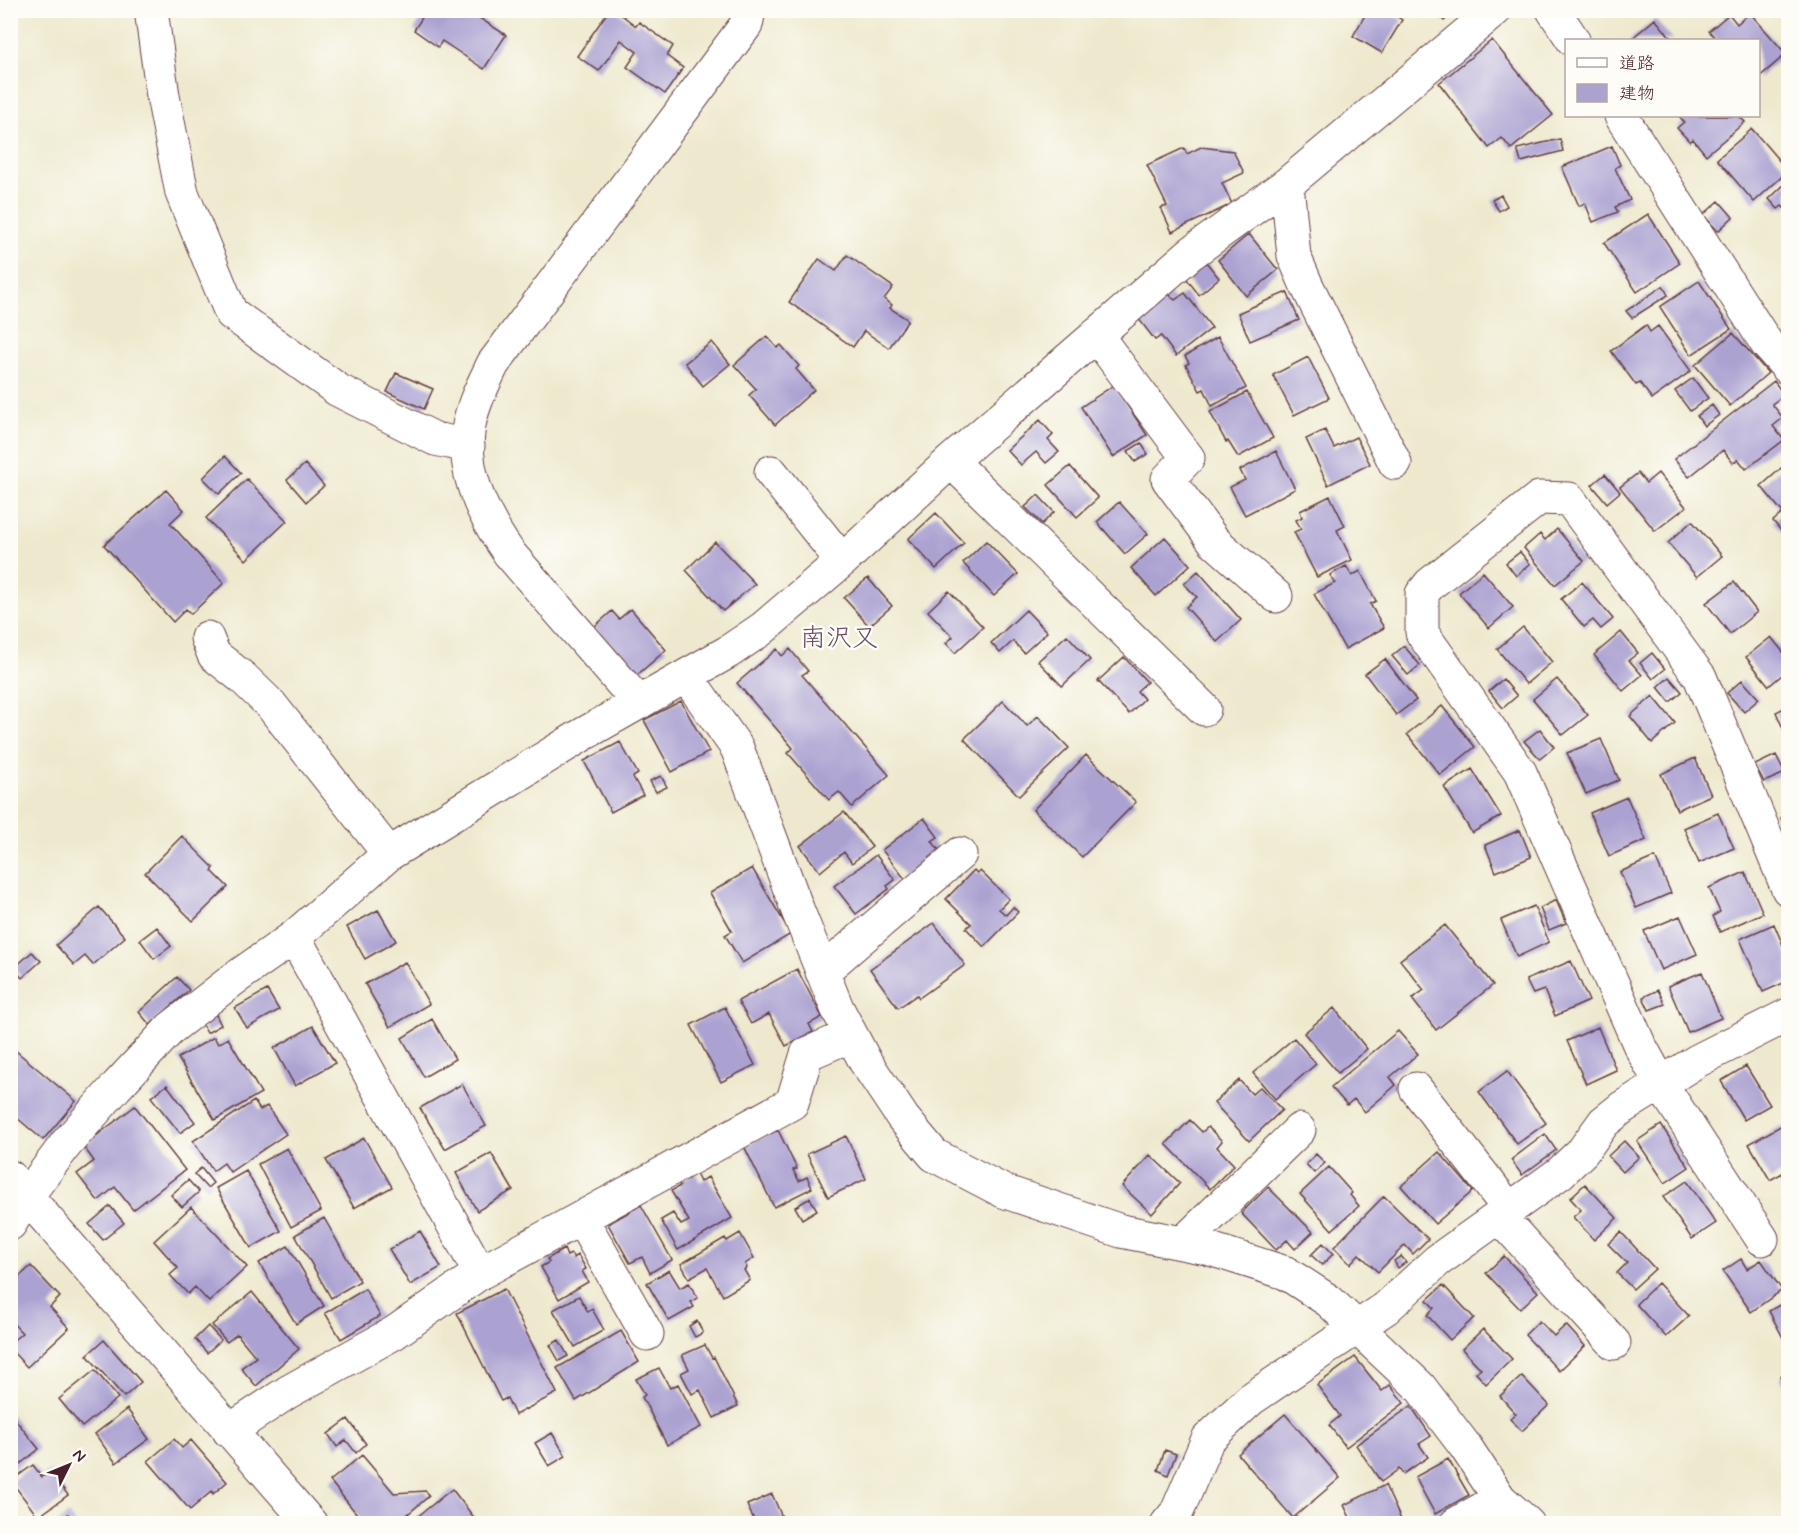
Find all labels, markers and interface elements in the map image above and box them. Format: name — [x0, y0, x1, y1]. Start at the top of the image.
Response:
legend — [1565, 39, 1760, 117]
text: 道路 — [1619, 52, 1655, 76]
text: 建物 — [1619, 82, 1655, 106]
district label: 南沢又 — [800, 622, 878, 656]
north arrow — [39, 1435, 99, 1495]
text: N — [68, 1445, 90, 1467]

